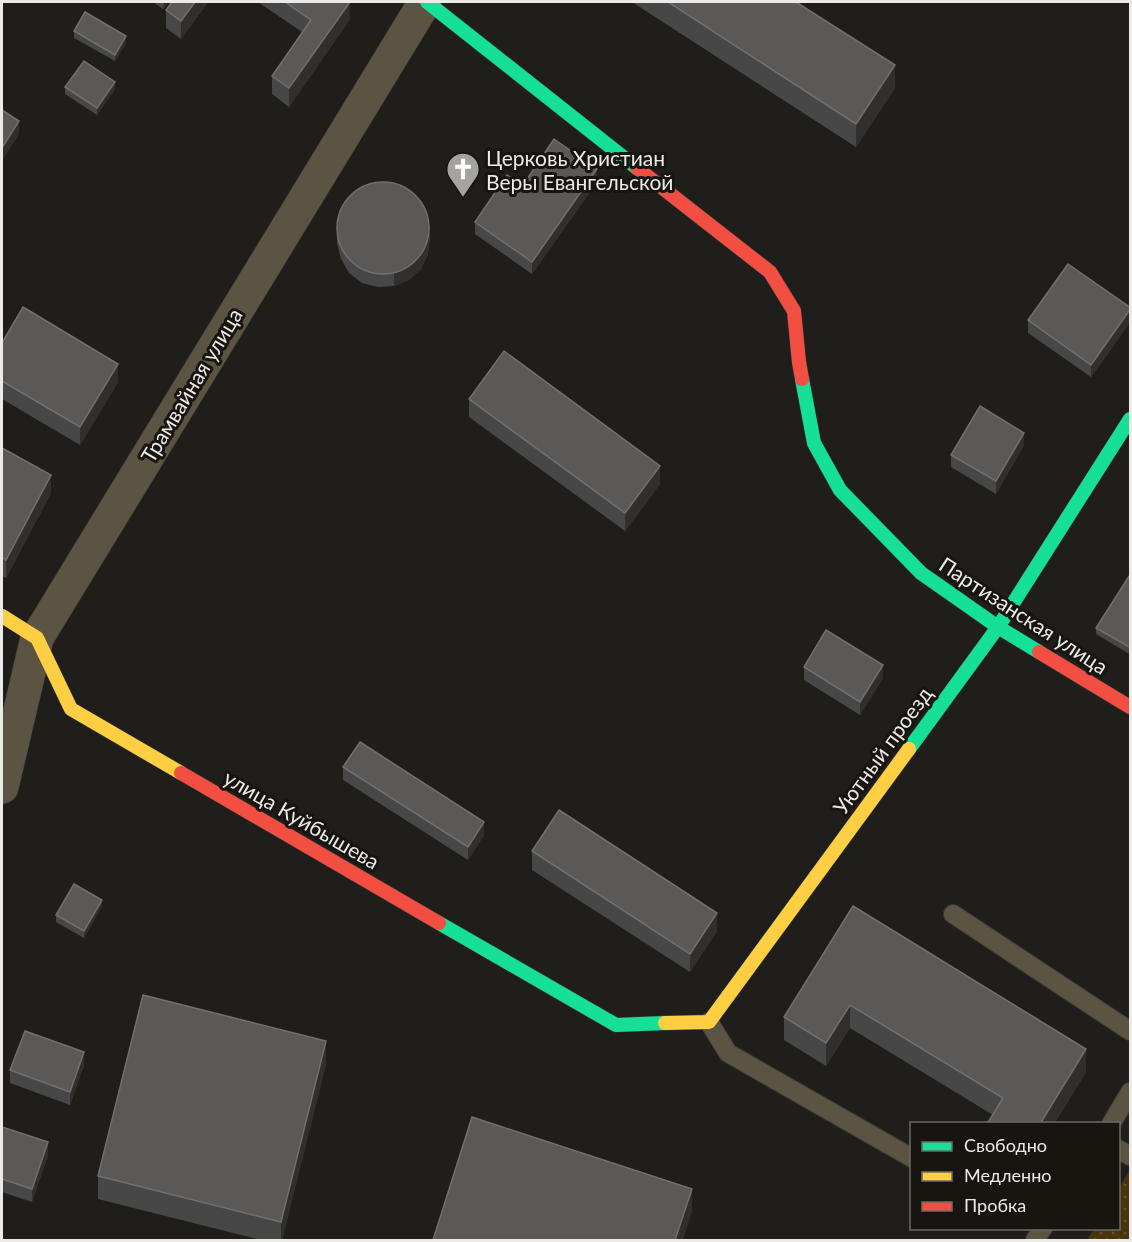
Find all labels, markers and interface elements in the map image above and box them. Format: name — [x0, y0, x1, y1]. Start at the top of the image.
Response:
place label: Церковь Христиан Веры Евангельской — [486, 145, 673, 194]
church icon: Церковь Христиан Веры Евангельской — [445, 151, 481, 198]
street label: Трамвайная улица — [135, 303, 247, 467]
street label: Партизанская улица — [935, 551, 1113, 679]
street label: Уютный проезд — [827, 681, 937, 819]
street label: улица Куйбышева — [220, 764, 384, 874]
legend — [910, 1122, 1120, 1230]
text: Свободно — [964, 1134, 1047, 1156]
text: Медленно — [964, 1164, 1052, 1186]
text: Пробка — [964, 1194, 1026, 1216]

